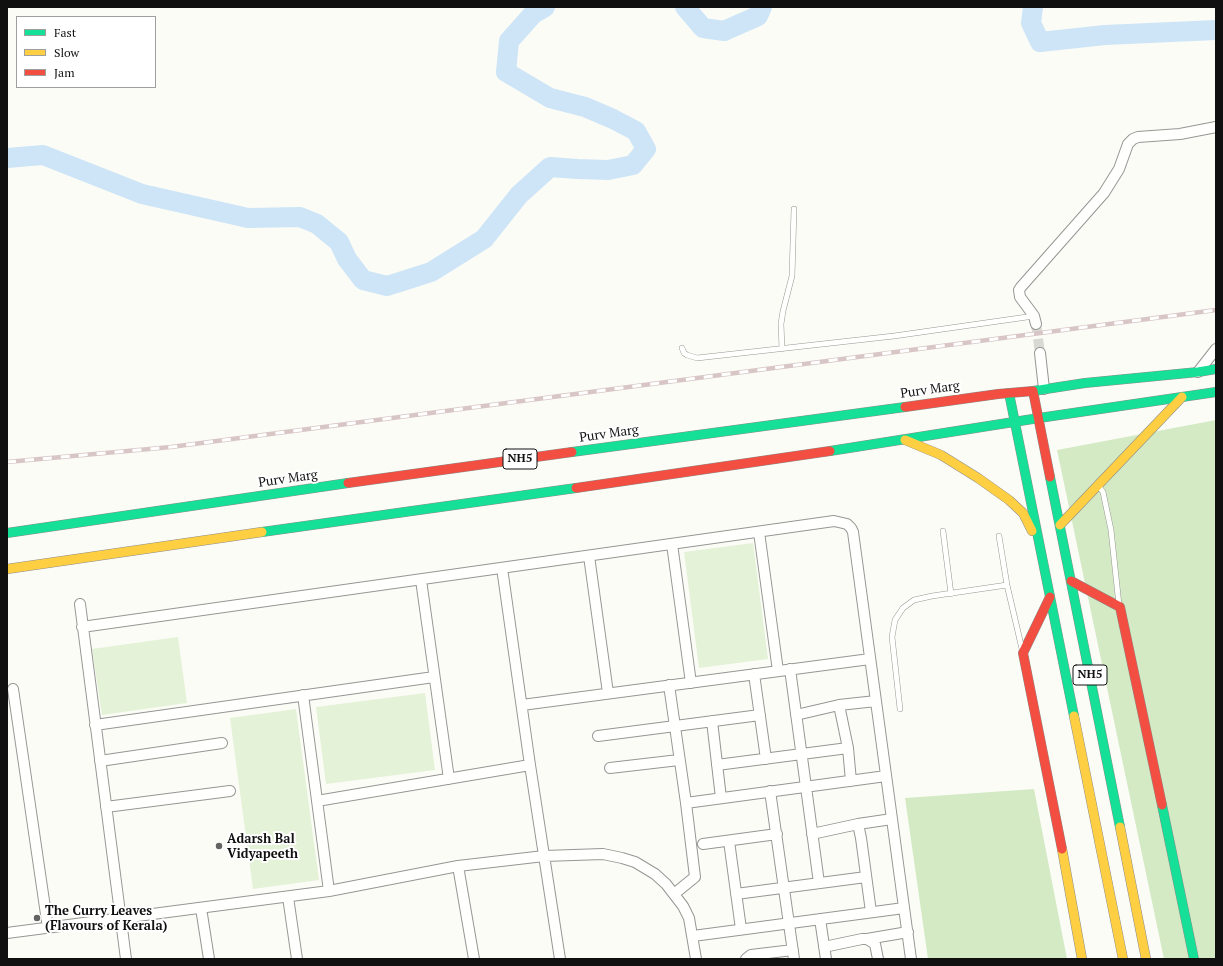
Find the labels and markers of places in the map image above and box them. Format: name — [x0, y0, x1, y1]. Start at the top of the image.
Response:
place label: Adarsh Bal Vidyapeeth — [227, 831, 298, 862]
marker: Adarsh Bal Vidyapeeth — [214, 841, 224, 851]
place label: The Curry Leaves (Flavours of Kerala) — [45, 903, 167, 934]
marker: The Curry Leaves (Flavours of Kerala) — [32, 913, 42, 923]

